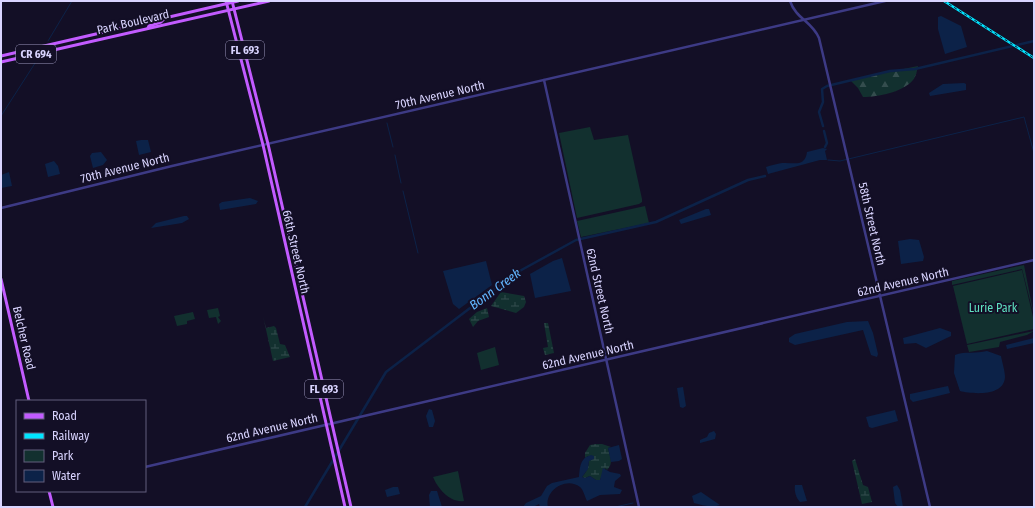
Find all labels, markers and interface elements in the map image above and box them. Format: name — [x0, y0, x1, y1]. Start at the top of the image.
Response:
street label: Park Boulevard — [96, 7, 170, 37]
road number: FL 693 — [226, 41, 264, 59]
road number: CR 694 — [16, 45, 56, 63]
street label: 70th Avenue North — [394, 78, 486, 112]
street label: 70th Avenue North — [79, 150, 171, 186]
street label: 58th Street North — [856, 181, 888, 267]
street label: 66th Street North — [280, 209, 312, 295]
street label: 62nd Street North — [583, 247, 617, 335]
water label: Bonn Creek — [466, 265, 524, 313]
street label: 62nd Avenue North — [856, 265, 950, 299]
park label: Lurie Park — [969, 301, 1018, 315]
street label: Belcher Road — [10, 305, 38, 371]
street label: 62nd Avenue North — [541, 338, 635, 372]
road number: FL 693 — [305, 380, 343, 398]
legend — [16, 400, 146, 492]
text: Road — [52, 409, 77, 423]
street label: 62nd Avenue North — [225, 411, 319, 445]
text: Railway — [52, 429, 90, 443]
text: Park — [52, 449, 74, 463]
text: Water — [52, 469, 81, 483]

